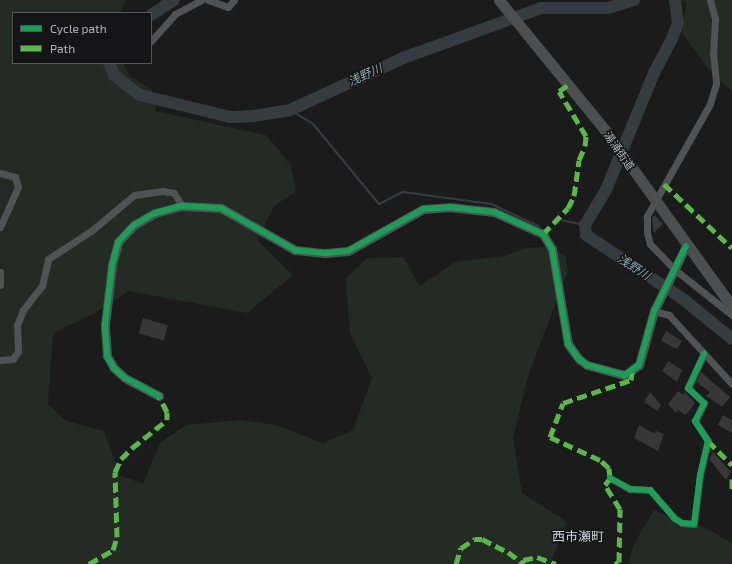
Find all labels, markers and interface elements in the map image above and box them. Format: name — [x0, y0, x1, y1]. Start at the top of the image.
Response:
legend — [12, 12, 152, 64]
text: Cycle path — [50, 21, 107, 35]
text: Path — [50, 41, 75, 55]
water label: 浅野川 — [346, 61, 384, 89]
street label: 湯涌街道 — [601, 129, 637, 173]
water label: 浅野川 — [615, 251, 653, 283]
district label: 西市瀬町 — [552, 528, 604, 544]

